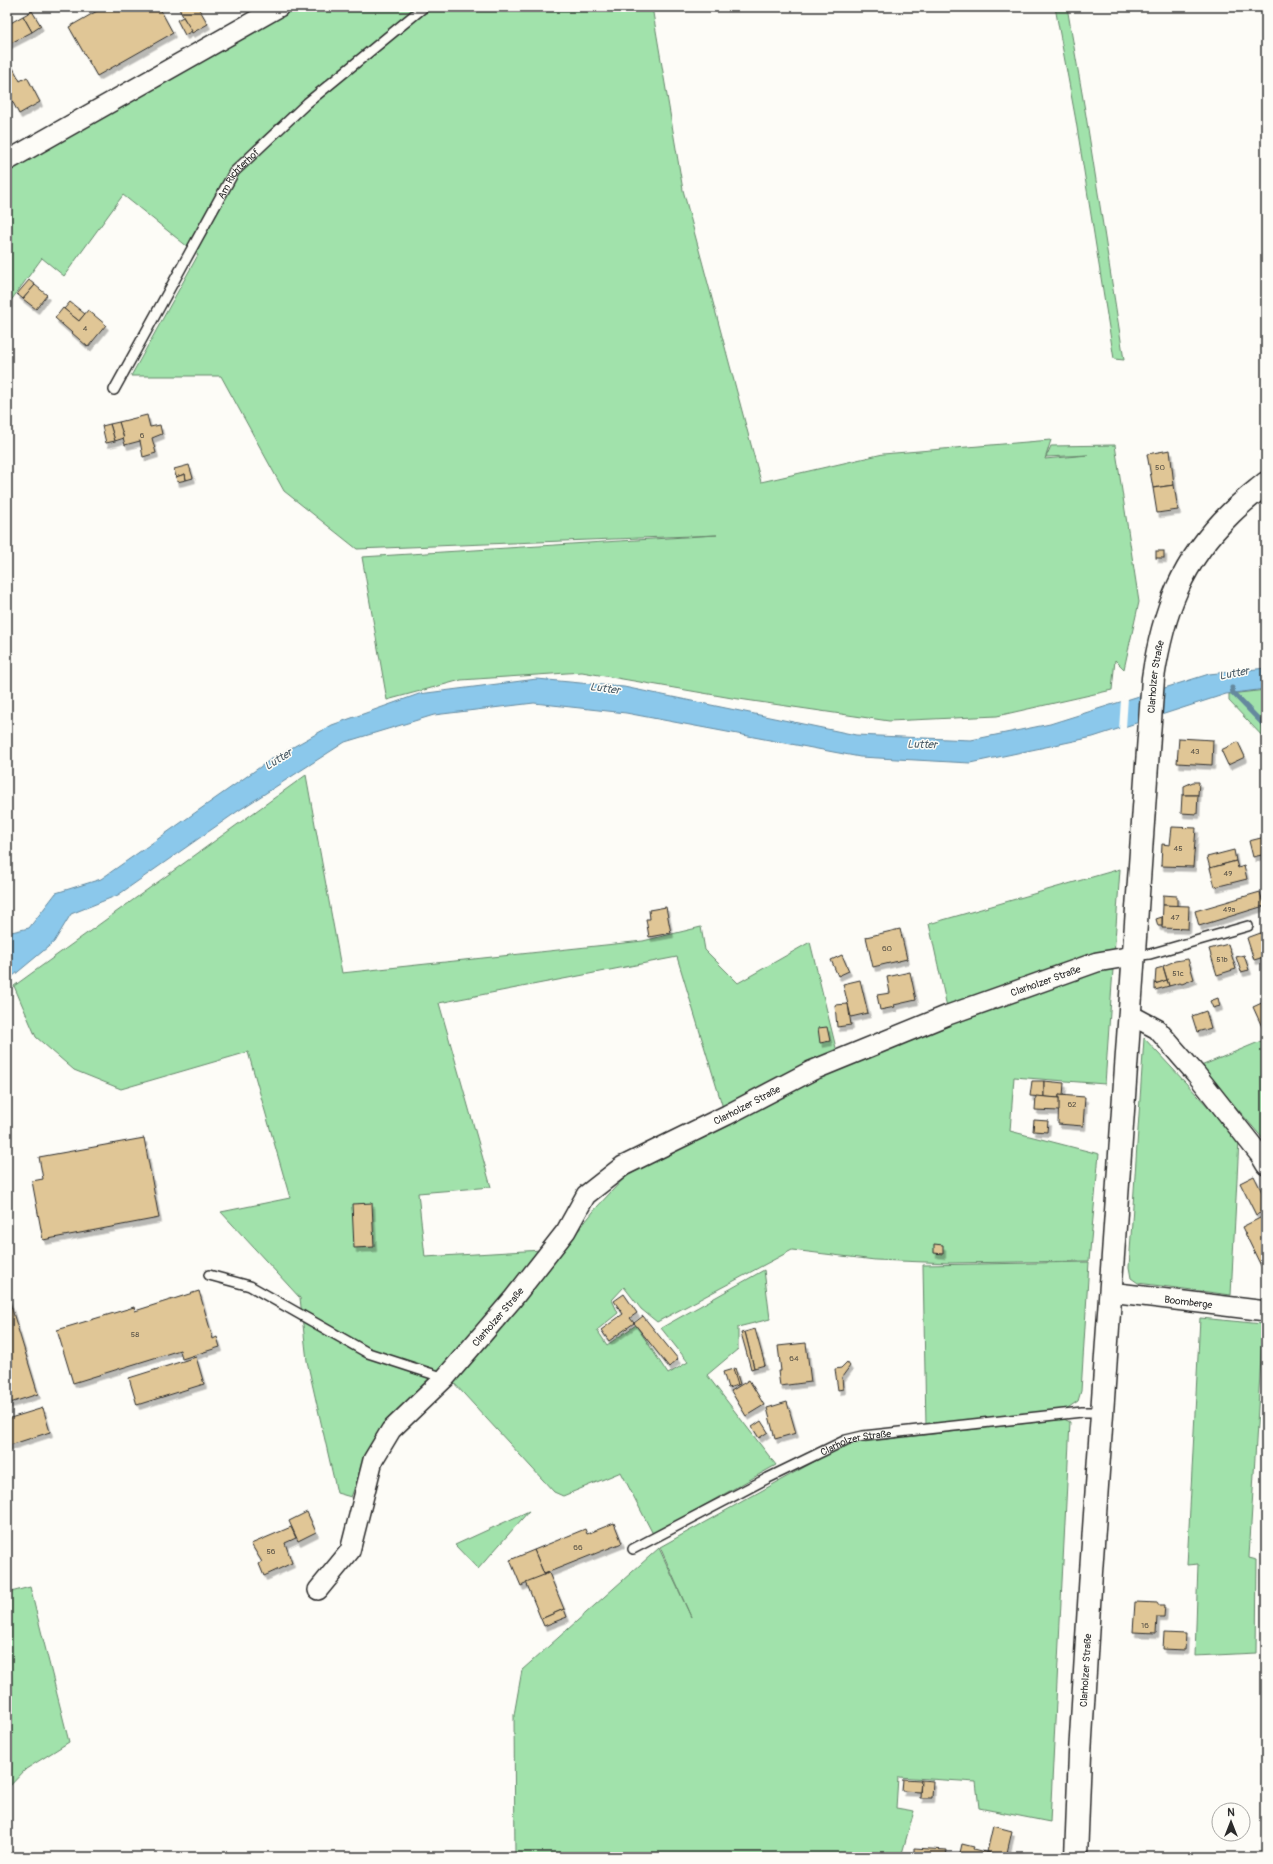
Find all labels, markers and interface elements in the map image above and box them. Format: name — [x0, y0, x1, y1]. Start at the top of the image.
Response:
street label: Am Richterhof — [215, 146, 262, 201]
house number: 4 — [83, 324, 88, 333]
house number: 6 — [140, 431, 145, 440]
house number: 50 — [1155, 463, 1165, 472]
street label: Clarholzer Straße — [1146, 639, 1167, 714]
water label: Lutter — [1218, 664, 1252, 683]
water label: Lutter — [589, 680, 623, 697]
water label: Lutter — [907, 738, 939, 751]
water label: Lutter — [262, 745, 296, 773]
house number: 43 — [1190, 747, 1200, 756]
house number: 45 — [1174, 844, 1182, 853]
house number: 49 — [1224, 869, 1232, 878]
house number: 49a — [1223, 905, 1236, 914]
house number: 47 — [1171, 913, 1180, 922]
house number: 60 — [882, 944, 893, 953]
house number: 51b — [1216, 955, 1228, 964]
street label: Clarholzer Straße — [1009, 963, 1083, 999]
house number: 51c — [1172, 969, 1184, 978]
street label: Clarholzer Straße — [712, 1083, 783, 1128]
house number: 62 — [1067, 1100, 1077, 1109]
street label: Clarholzer Straße — [470, 1285, 527, 1349]
street label: Boomberge — [1164, 1294, 1213, 1311]
house number: 58 — [131, 1330, 139, 1339]
house number: 64 — [789, 1354, 799, 1363]
street label: Clarholzer Straße — [819, 1428, 892, 1459]
house number: 66 — [573, 1543, 583, 1552]
house number: 56 — [267, 1547, 276, 1556]
house number: 16 — [1141, 1621, 1149, 1630]
street label: Clarholzer Straße — [1078, 1633, 1094, 1707]
north arrow — [1211, 1802, 1251, 1842]
text: N — [1227, 1806, 1235, 1819]

